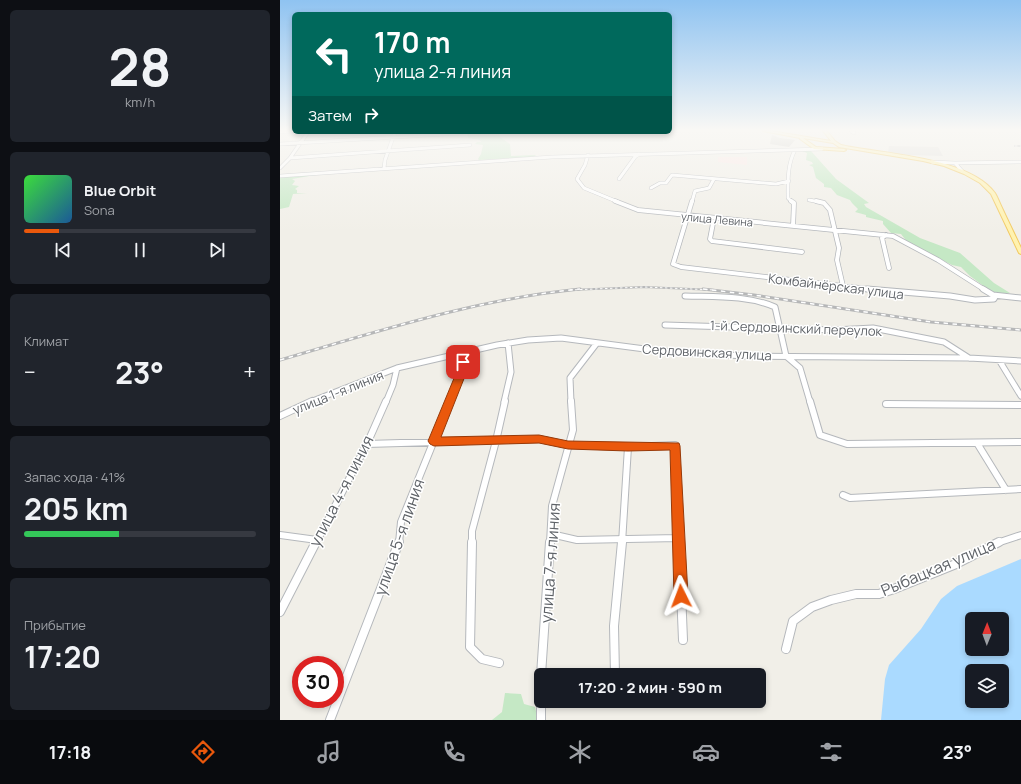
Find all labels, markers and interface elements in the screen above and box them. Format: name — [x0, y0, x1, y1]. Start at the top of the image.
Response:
text: 170 m — [374, 23, 450, 61]
icon: left — [308, 28, 360, 80]
text: 28 — [109, 31, 171, 102]
text: улица 2-я линия — [374, 59, 511, 83]
text: km/h — [125, 93, 155, 111]
icon: right — [360, 104, 382, 126]
text: Затем — [308, 105, 352, 126]
text: Blue Orbit — [84, 180, 156, 201]
text: Sona — [84, 201, 115, 219]
street label: улица Левина — [680, 208, 754, 230]
icon: previous — [52, 239, 74, 261]
icon: pause — [129, 239, 151, 261]
icon: next — [206, 239, 228, 261]
street label: Комбайнёрская улица — [767, 269, 905, 303]
street label: 1-й Сердовинский переулок — [710, 316, 883, 340]
text: Климат — [24, 332, 69, 350]
street label: Сердовинская улица — [642, 340, 772, 364]
pin — [446, 345, 480, 379]
icon: arrive — [452, 351, 474, 373]
text: 23° — [115, 352, 164, 393]
text: − — [24, 357, 36, 387]
text: + — [243, 357, 256, 387]
street label: улица 1-я линия — [290, 366, 386, 418]
street label: улица 4-я линия — [303, 432, 379, 550]
text: Запас хода · 41% — [24, 468, 125, 486]
street label: улица 5-я линия — [369, 476, 429, 598]
text: 205 km — [24, 488, 128, 529]
street label: улица 7-я линия — [535, 502, 565, 624]
street label: Рыбацкая улица — [877, 533, 999, 601]
position arrow — [660, 575, 702, 617]
north arrow — [965, 612, 1009, 656]
map controls — [965, 612, 1009, 708]
text: Прибытие — [24, 616, 86, 634]
text: 17:20 — [24, 636, 101, 677]
speed limit sign: 30 — [292, 656, 344, 708]
button: layers — [965, 664, 1009, 708]
text: 17:20 · 2 мин · 590 m — [578, 677, 722, 698]
icon: directions — [189, 738, 217, 766]
icon: music — [315, 738, 343, 766]
icon: phone — [440, 738, 468, 766]
icon: climate — [566, 738, 594, 766]
icon: car — [692, 738, 720, 766]
icon: filters — [817, 738, 845, 766]
text: 17:18 — [49, 740, 91, 764]
text: 23° — [943, 740, 972, 764]

